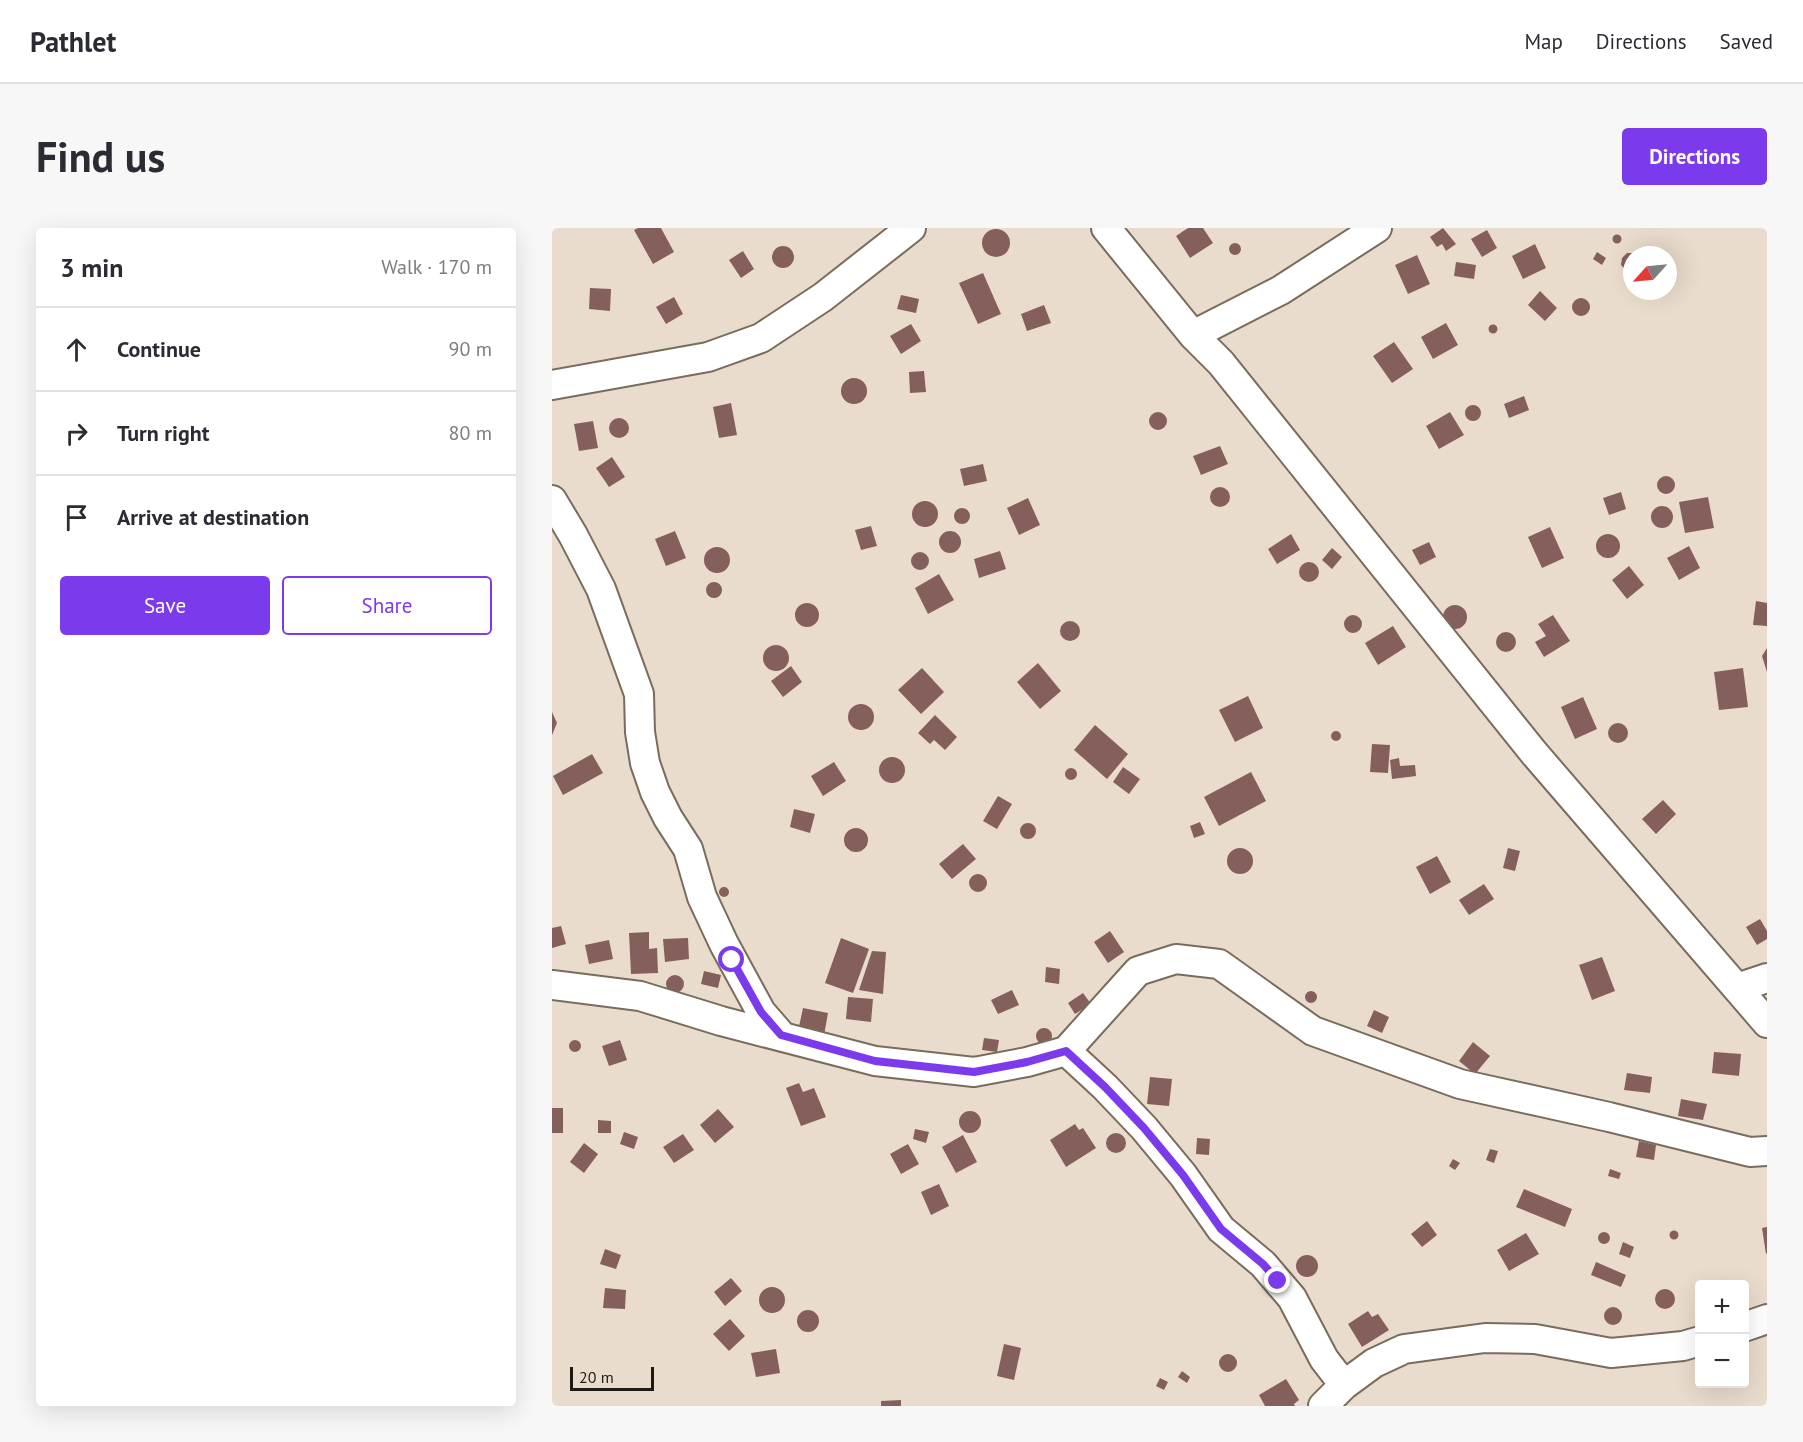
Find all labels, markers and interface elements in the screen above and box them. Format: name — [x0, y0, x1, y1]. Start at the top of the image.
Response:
text: Pathlet — [30, 23, 116, 60]
text: Map — [1524, 28, 1563, 55]
text: Directions — [1596, 28, 1687, 55]
text: Saved — [1720, 28, 1773, 55]
button: Directions — [1622, 128, 1767, 185]
text: Find us — [36, 129, 165, 184]
north arrow — [1623, 246, 1677, 300]
text: 3 min — [60, 251, 123, 284]
text: Walk · 170 m — [381, 254, 492, 280]
icon: ahead — [60, 333, 93, 366]
text: Continue — [117, 335, 201, 363]
text: 90 m — [449, 336, 492, 362]
icon: right — [60, 417, 93, 450]
text: Turn right — [117, 419, 209, 447]
text: 80 m — [449, 420, 492, 446]
icon: arrive — [60, 501, 93, 534]
text: Arrive at destination — [117, 503, 309, 531]
button: Save — [60, 576, 270, 635]
button: Share — [282, 576, 492, 635]
route start — [718, 946, 744, 972]
route end — [1264, 1267, 1290, 1293]
map controls — [1695, 1280, 1749, 1388]
button: + — [1695, 1280, 1749, 1334]
button: − — [1695, 1334, 1749, 1388]
scale bar — [570, 1364, 654, 1392]
text: 20 m — [579, 1367, 614, 1387]

